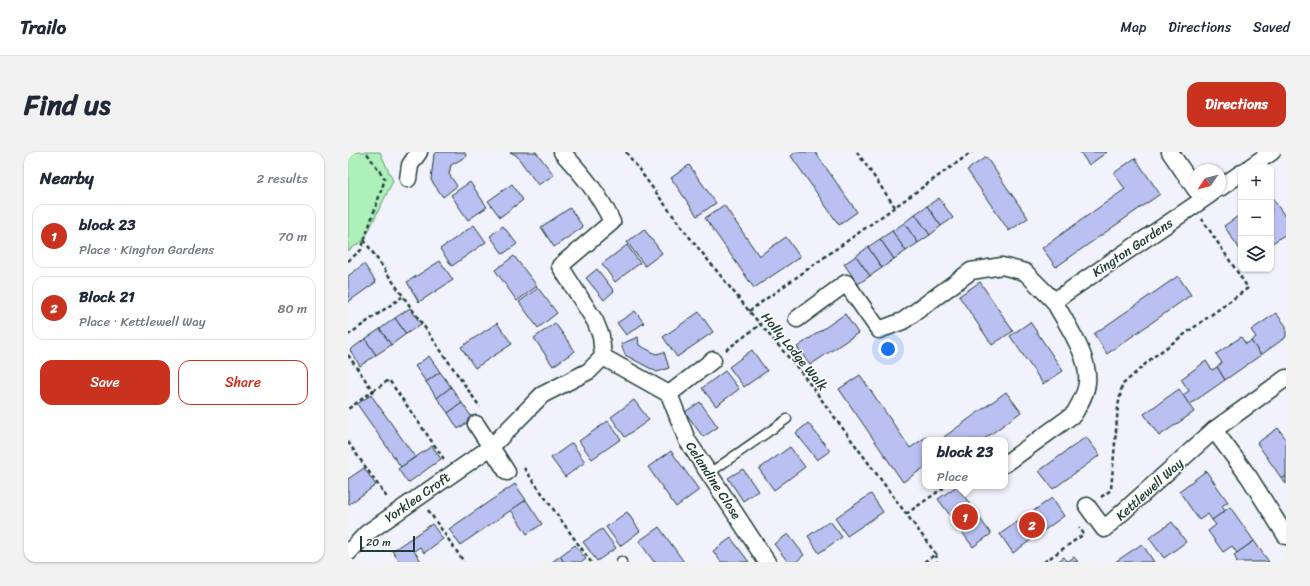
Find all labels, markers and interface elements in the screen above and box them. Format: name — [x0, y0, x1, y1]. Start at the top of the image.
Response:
text: Trailo — [20, 11, 66, 44]
text: Map — [1120, 15, 1146, 40]
text: Directions — [1168, 15, 1231, 40]
text: Saved — [1253, 15, 1290, 40]
text: Find us — [24, 80, 111, 129]
button: Directions — [1187, 82, 1286, 127]
text: Nearby — [40, 163, 94, 193]
north arrow — [1190, 164, 1226, 200]
map controls — [1238, 164, 1274, 272]
button: + — [1238, 164, 1274, 200]
text: 2 results — [257, 167, 308, 190]
button: − — [1238, 200, 1274, 236]
text: block 23 — [79, 212, 135, 238]
street label: Kington Gardens — [1087, 212, 1178, 283]
text: 1 — [51, 225, 57, 248]
text: 70 m — [278, 225, 307, 248]
button: layers — [1238, 236, 1274, 272]
text: Place · Kington Gardens — [79, 238, 214, 261]
text: Block 21 — [79, 284, 135, 310]
text: 2 — [50, 297, 58, 320]
text: 80 m — [278, 297, 307, 320]
street label: Holly Lodge Walk — [755, 307, 834, 396]
text: Place · Kettlewell Way — [79, 310, 206, 333]
your location — [878, 339, 898, 359]
button: Save — [40, 360, 170, 405]
button: Share — [178, 360, 308, 405]
street label: Celandine Close — [680, 436, 748, 524]
popup — [922, 437, 1008, 489]
text: block 23 — [937, 439, 993, 465]
street label: Kettlewell Way — [1110, 452, 1189, 526]
text: Place — [937, 465, 968, 488]
street label: Yorklea Croft — [380, 466, 455, 529]
pin: 1 — [952, 502, 978, 532]
pin: 2 — [1019, 510, 1045, 540]
text: 20 m — [366, 533, 391, 552]
scale bar — [360, 534, 415, 553]

